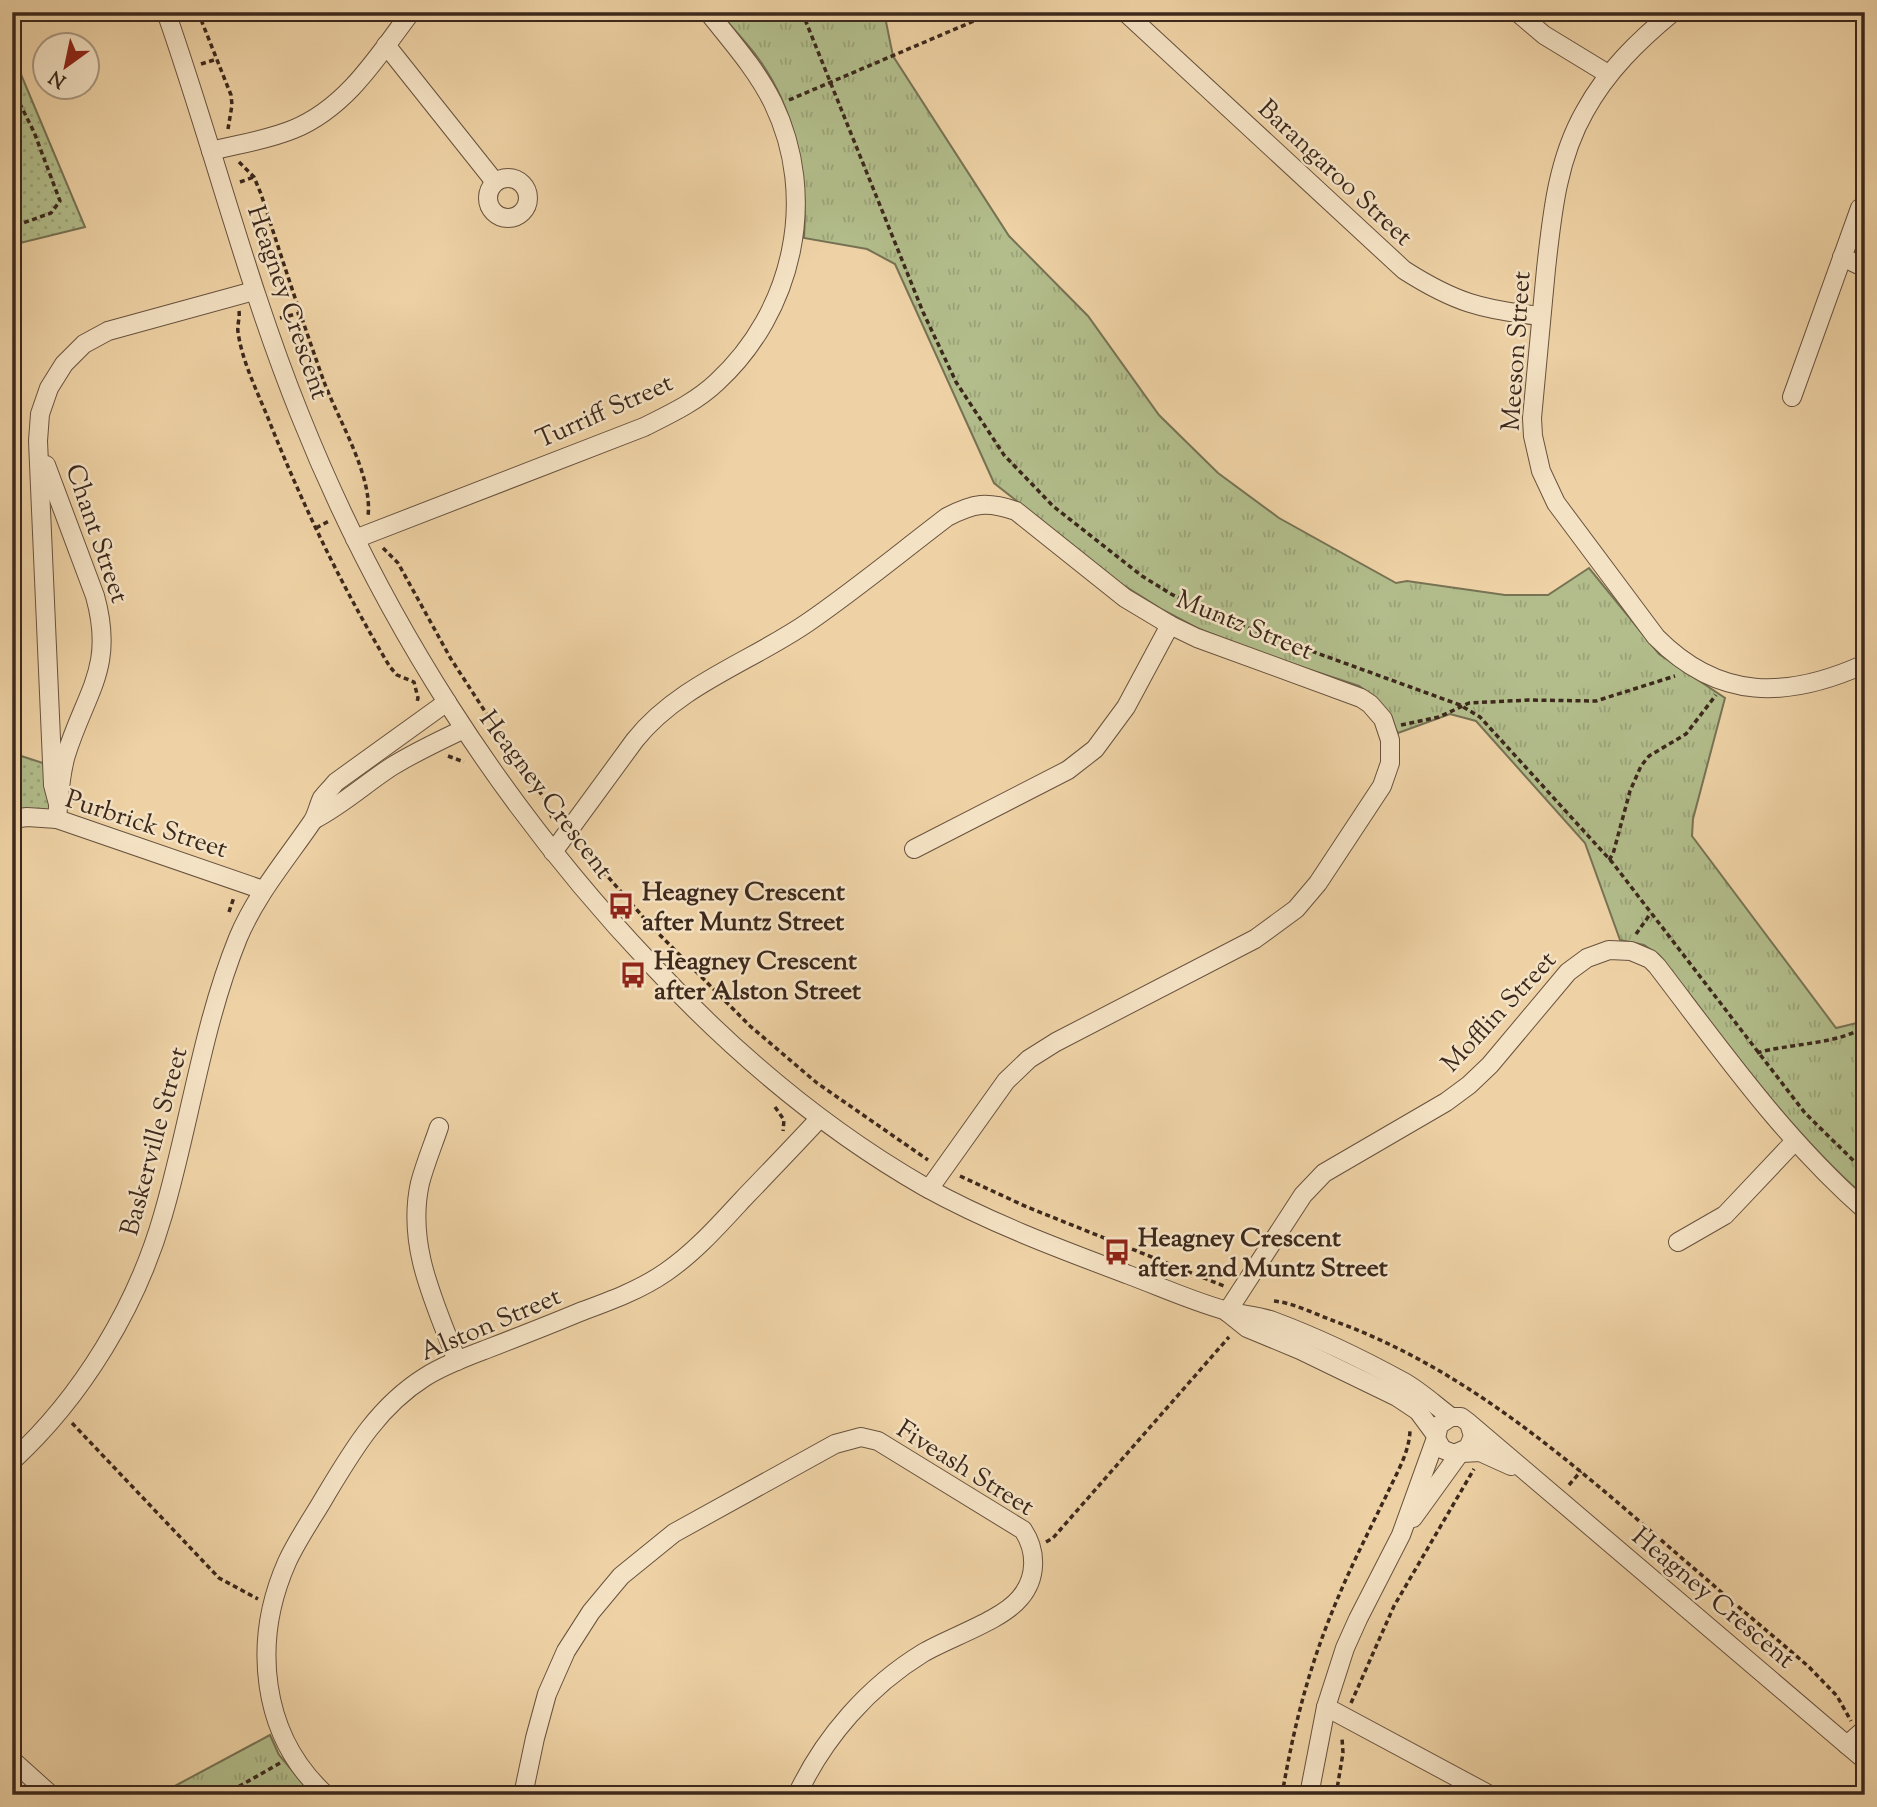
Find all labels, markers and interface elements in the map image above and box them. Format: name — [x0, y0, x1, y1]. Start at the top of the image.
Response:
north arrow — [32, 32, 102, 102]
text: N — [44, 63, 72, 94]
street label: Barangaroo Street — [1249, 92, 1420, 256]
street label: Heagney Crescent — [236, 201, 337, 405]
street label: Meeson Street — [1493, 270, 1542, 432]
street label: Turriff Street — [531, 366, 679, 459]
street label: Chant Street — [55, 459, 137, 608]
street label: Muntz Street — [1170, 582, 1318, 671]
street label: Heagney Crescent — [469, 703, 621, 888]
street label: Purbrick Street — [60, 782, 232, 869]
place label: Heagney Crescent after Muntz Street — [642, 875, 845, 942]
bus stop icon: Heagney Crescent after Muntz Street — [606, 891, 636, 921]
place label: Heagney Crescent after Alston Street — [654, 944, 861, 1011]
street label: Mofflin Street — [1434, 944, 1566, 1082]
bus stop icon: Heagney Crescent after Alston Street — [618, 960, 648, 990]
street label: Baskerville Street — [112, 1043, 198, 1240]
place label: Heagney Crescent after 2nd Muntz Street — [1138, 1221, 1388, 1288]
bus stop icon: Heagney Crescent after 2nd Muntz Street — [1102, 1237, 1132, 1267]
street label: Alston Street — [415, 1279, 567, 1372]
street label: Fiveash Street — [889, 1412, 1041, 1526]
street label: Heagney Crescent — [1623, 1520, 1802, 1678]

